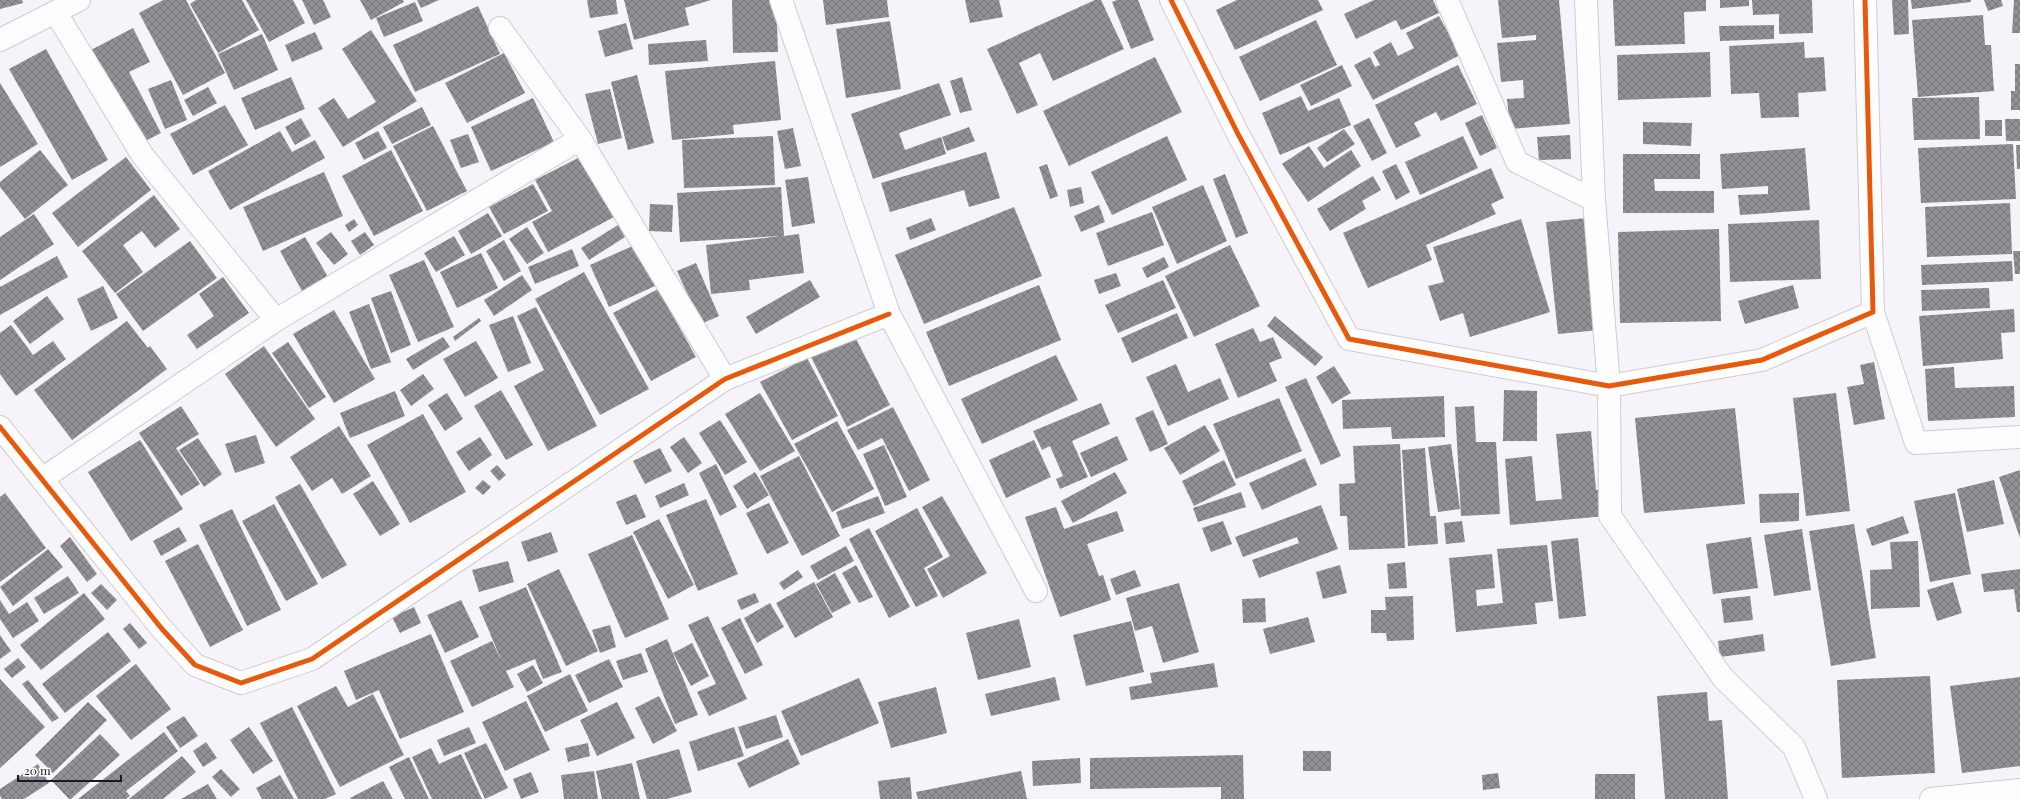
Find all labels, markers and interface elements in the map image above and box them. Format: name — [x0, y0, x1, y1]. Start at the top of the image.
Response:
scale bar — [18, 757, 121, 783]
text: 20 m — [24, 762, 51, 778]

